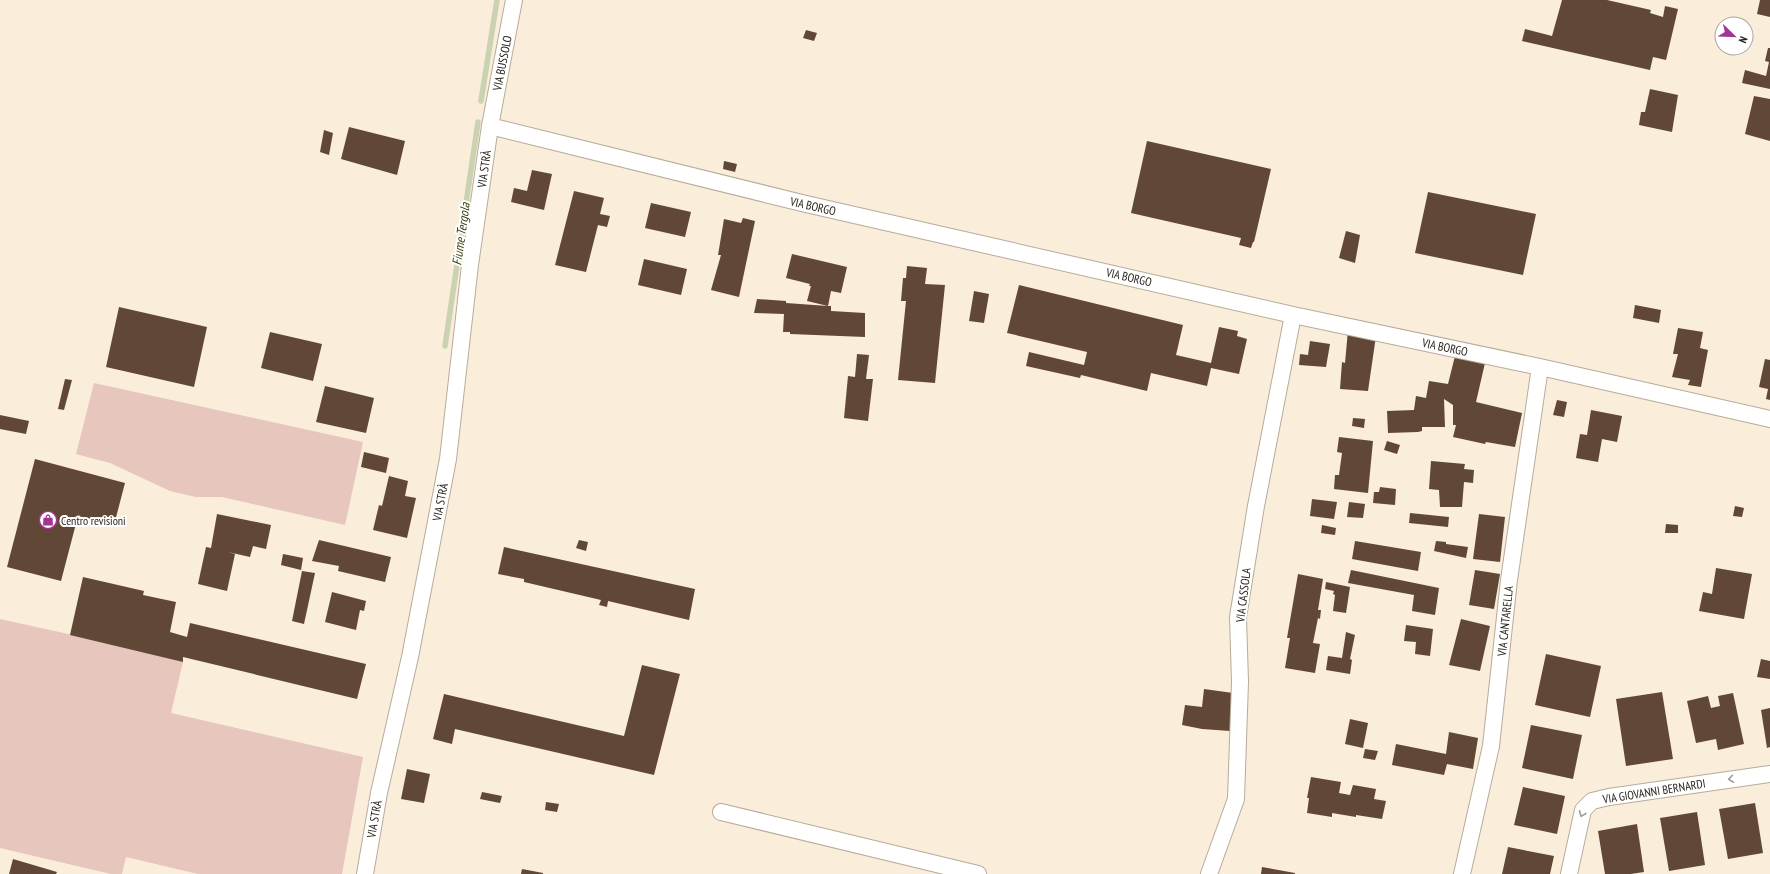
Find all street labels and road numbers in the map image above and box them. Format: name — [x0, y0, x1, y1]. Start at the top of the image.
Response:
street label: VIA BUSSOLO — [489, 34, 515, 93]
street label: VIA STRÀ — [474, 149, 494, 190]
street label: VIA BORGO — [788, 193, 838, 219]
street label: VIA BORGO — [1104, 264, 1154, 290]
street label: VIA BORGO — [1420, 335, 1470, 359]
street label: VIA STRÀ — [429, 482, 451, 523]
street label: VIA CASSOLA — [1232, 567, 1254, 624]
street label: VIA CANTARELLA — [1494, 585, 1516, 658]
street label: VIA GIOVANNI BERNARDI — [1601, 775, 1706, 807]
street label: VIA STRÀ — [363, 799, 385, 840]

